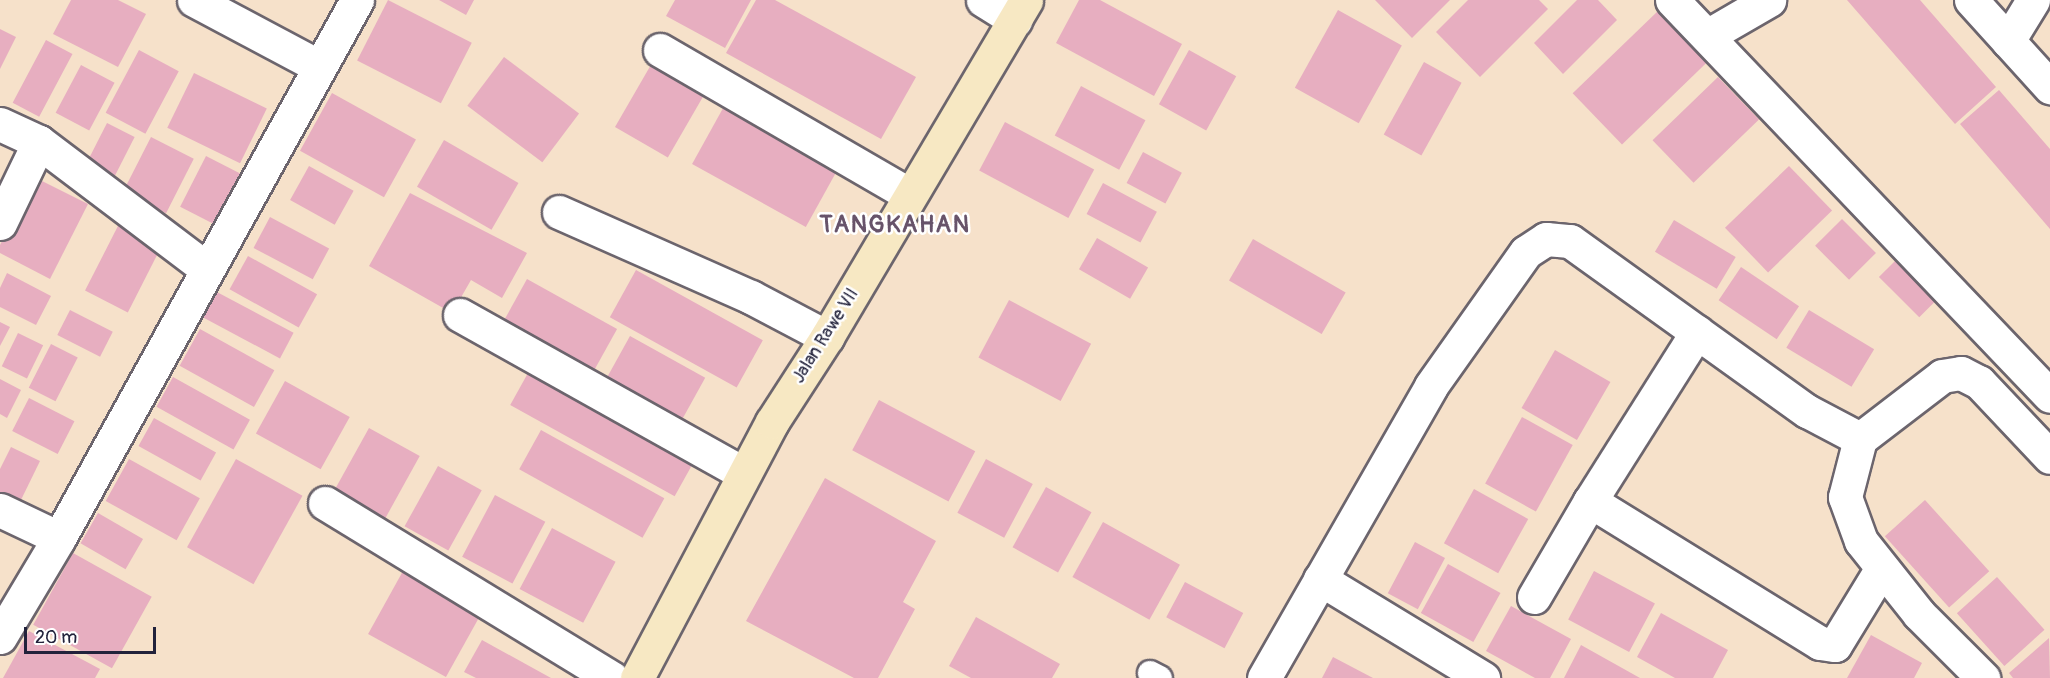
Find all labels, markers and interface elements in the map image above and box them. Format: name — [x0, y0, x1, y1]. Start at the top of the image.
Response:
district label: TANGKAHAN — [820, 211, 970, 239]
street label: Jalan Rawe VII — [788, 285, 864, 387]
scale bar — [27, 615, 159, 653]
text: 20 m — [35, 626, 77, 649]

